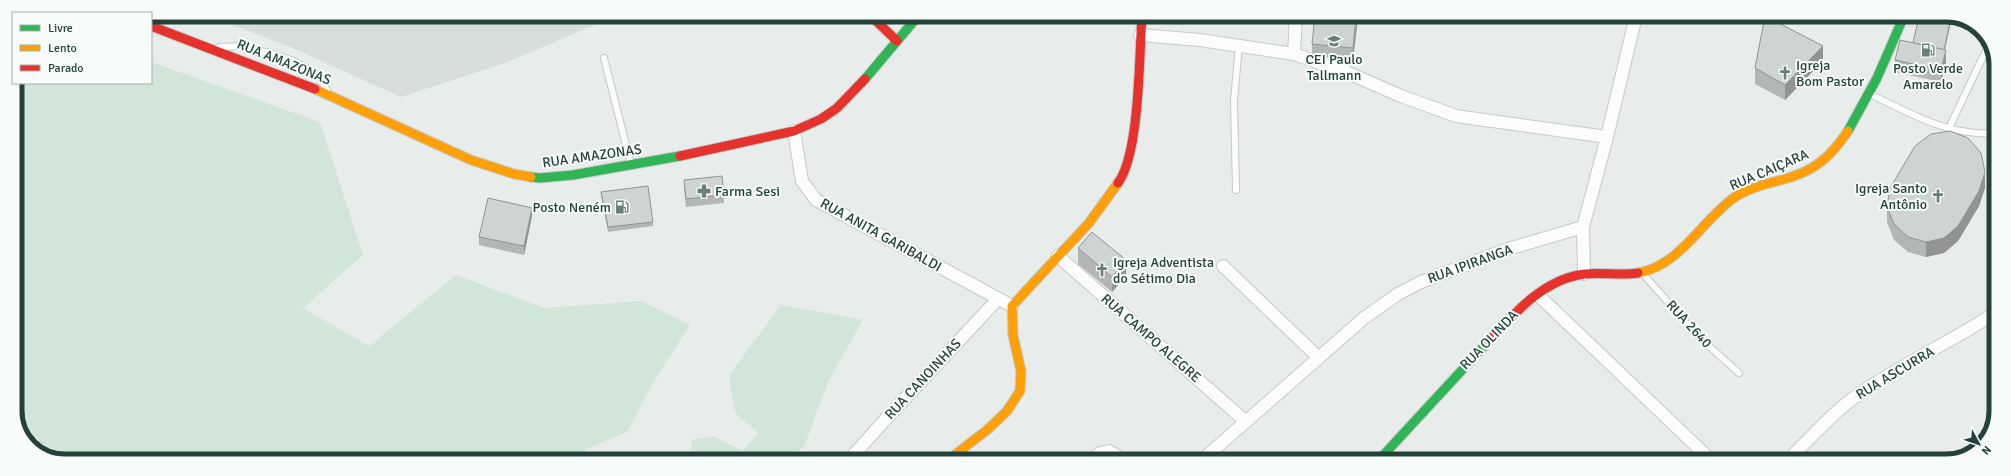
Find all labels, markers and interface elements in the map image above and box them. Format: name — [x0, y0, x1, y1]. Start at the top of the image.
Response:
legend — [12, 12, 152, 84]
text: Livre — [48, 21, 73, 36]
school or university icon: CEI Paulo Tallmann — [1326, 33, 1342, 49]
street label: RUA AMAZONAS — [234, 35, 334, 89]
text: Lento — [48, 41, 77, 56]
fuel station icon: Posto Verde Amarelo — [1920, 42, 1936, 58]
place label: CEI Paulo Tallmann — [1305, 51, 1363, 84]
place label: Igreja Bom Pastor — [1796, 57, 1865, 90]
place label: Posto Verde Amarelo — [1893, 60, 1963, 93]
text: Parado — [48, 61, 84, 76]
church icon: Igreja Bom Pastor — [1777, 65, 1793, 81]
street label: RUA AMAZONAS — [541, 141, 643, 171]
street label: RUA CAIÇARA — [1727, 146, 1811, 194]
place label: Igreja Santo Antônio — [1855, 180, 1927, 213]
pharmacy icon: Farma Sesi — [696, 183, 712, 199]
place label: Farma Sesi — [715, 183, 780, 200]
church icon: Igreja Santo Antônio — [1930, 188, 1946, 204]
street label: RUA ANITA GARIBALDI — [817, 195, 945, 275]
place label: Posto Neném — [533, 199, 611, 216]
fuel station icon: Posto Neném — [614, 199, 630, 215]
street label: RUA IPIRANGA — [1425, 241, 1515, 287]
place label: Igreja Adventista do Sétimo Dia — [1113, 254, 1214, 287]
church icon: Igreja Adventista do Sétimo Dia — [1094, 262, 1110, 278]
street label: RUA CAMPO ALEGRE — [1098, 290, 1204, 386]
street label: RUA 2640 — [1663, 297, 1715, 351]
street label: RUA OLINDA — [1456, 306, 1522, 373]
street label: RUA CANOINHAS — [881, 335, 965, 423]
street label: RUA ASCURRA — [1853, 343, 1938, 403]
north arrow — [1959, 424, 1999, 464]
text: N — [1979, 443, 1994, 457]

